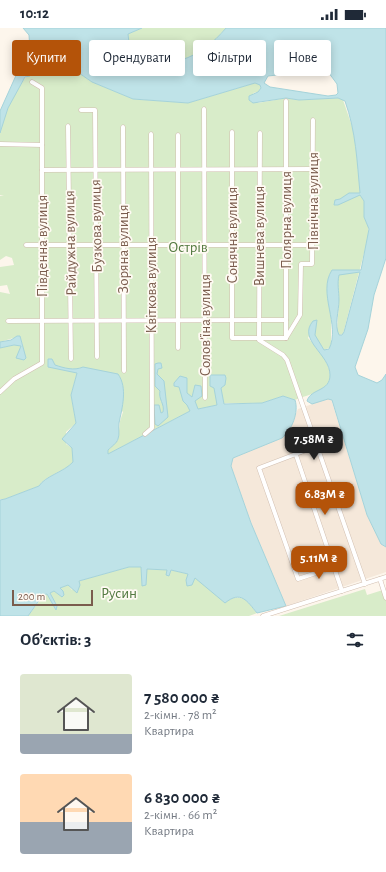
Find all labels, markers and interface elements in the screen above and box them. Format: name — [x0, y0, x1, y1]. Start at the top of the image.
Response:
text: 10:12 — [20, 6, 49, 21]
chip: Купити — [12, 40, 81, 76]
chip: Орендувати — [89, 40, 185, 76]
chip: Фільтри — [193, 40, 266, 76]
chip: Нове — [274, 40, 331, 76]
street label: Північна вулиця — [306, 152, 321, 250]
street label: Полярна вулиця — [279, 171, 294, 269]
street label: Бузкова вулиця — [88, 179, 105, 273]
street label: Вишнева вулиця — [252, 186, 267, 286]
street label: Сонячна вулиця — [225, 187, 240, 283]
street label: Райдужна вулиця — [62, 190, 79, 296]
street label: Південна вулиця — [35, 195, 50, 297]
street label: Зоряна вулиця — [116, 204, 131, 294]
street label: Квіткова вулиця — [144, 237, 159, 333]
park label: Острів — [168, 240, 208, 255]
street label: Соловʼїна вулиця — [198, 274, 213, 376]
pin: 7.58M ₴ — [277, 427, 351, 461]
text: 7.58M ₴ — [294, 433, 334, 446]
pin: 6.83M ₴ — [288, 482, 362, 516]
text: 6.83M ₴ — [304, 488, 346, 501]
pin: 5.11M ₴ — [282, 546, 356, 580]
text: 5.11M ₴ — [300, 552, 338, 565]
park label: Русин — [101, 586, 137, 601]
scale bar — [12, 588, 93, 607]
text: 200 m — [18, 591, 45, 602]
icon: filters — [344, 629, 366, 651]
text: Об’єктів: 3 — [20, 631, 91, 648]
text: 7 580 000 ₴ — [144, 689, 220, 706]
icon: home — [52, 690, 100, 738]
text: 2-кімн. · 78 m² — [144, 709, 217, 722]
text: Квартира — [144, 725, 194, 738]
text: 6 830 000 ₴ — [144, 789, 221, 806]
icon: home — [52, 790, 100, 838]
text: 2-кімн. · 66 m² — [144, 809, 217, 822]
text: Квартира — [144, 825, 194, 838]

